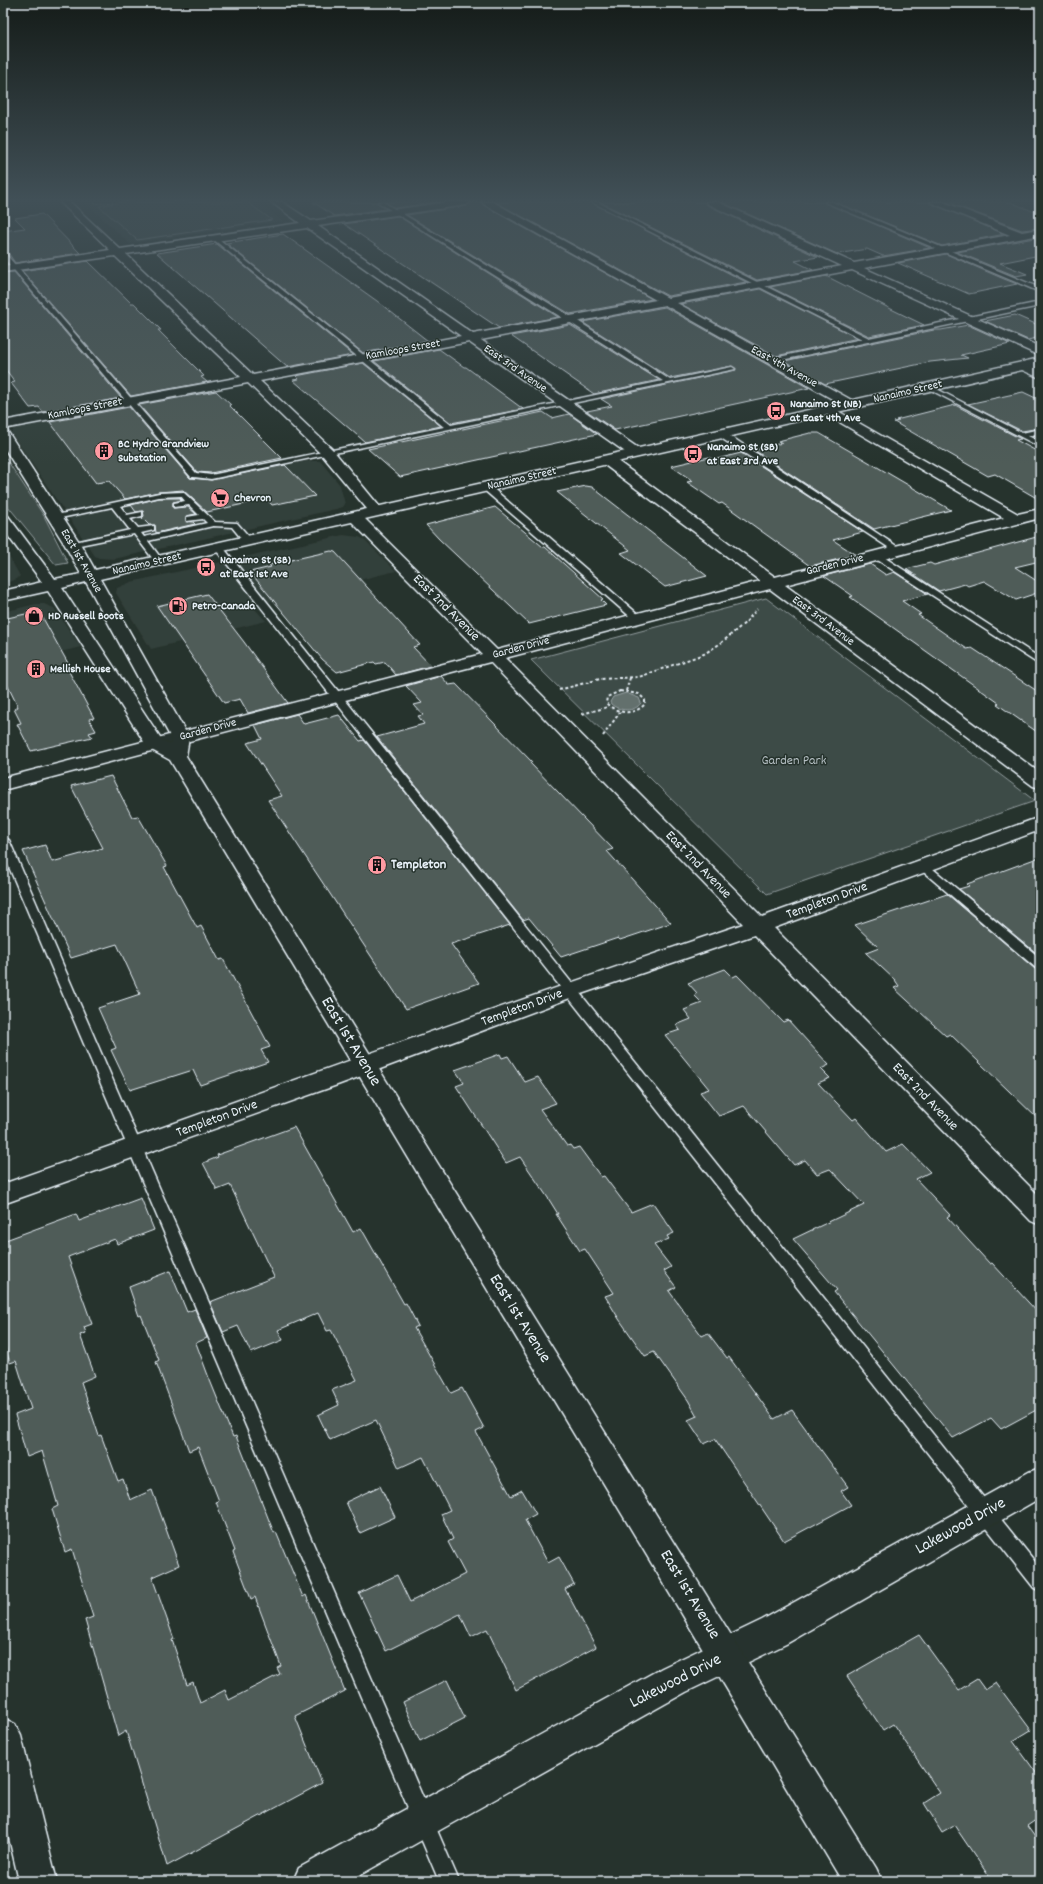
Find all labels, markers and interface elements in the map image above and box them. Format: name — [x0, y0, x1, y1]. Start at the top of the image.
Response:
street label: Kamloops Street — [364, 335, 442, 365]
street label: East 3rd Avenue — [480, 341, 550, 397]
street label: East 4th Avenue — [748, 342, 820, 392]
street label: Nanaimo Street — [872, 376, 945, 408]
street label: Kamloops Street — [46, 393, 124, 425]
place label: Nanaimo St (NB) at East 4th Ave — [790, 396, 861, 427]
bus stop icon: Nanaimo St (NB) at East 4th Ave — [765, 400, 787, 422]
place label: BC Hydro Grandview Substation — [118, 436, 209, 467]
place label: Nanaimo St (SB) at East 3rd Ave — [707, 439, 779, 470]
building icon: BC Hydro Grandview Substation — [93, 440, 115, 462]
bus stop icon: Nanaimo St (SB) at East 3rd Ave — [682, 443, 704, 465]
street label: Nanaimo Street — [486, 463, 559, 495]
supermarket icon: Chevron — [209, 487, 231, 509]
place label: Chevron — [234, 490, 272, 507]
street label: East 1st Avenue — [56, 526, 106, 596]
street label: Nanaimo Street — [111, 548, 184, 580]
street label: Garden Drive — [805, 550, 865, 580]
place label: Nanaimo St (SB) at East 1st Ave — [220, 552, 291, 583]
bus stop icon: Nanaimo St (SB) at East 1st Ave — [195, 556, 217, 578]
street label: East 2nd Avenue — [408, 570, 484, 646]
street label: East 3rd Avenue — [788, 592, 858, 650]
fuel station icon: Petro-Canada — [167, 595, 189, 617]
place label: Petro-Canada — [192, 598, 256, 615]
shop icon: HD Russell Boots — [23, 605, 45, 627]
place label: HD Russell Boots — [48, 608, 124, 625]
street label: Garden Drive — [491, 632, 551, 664]
building icon: Mellish House — [25, 658, 47, 680]
place label: Mellish House — [50, 661, 111, 678]
street label: Garden Drive — [178, 714, 238, 746]
park label: Garden Park — [761, 751, 827, 771]
street label: East 2nd Avenue — [660, 826, 736, 904]
building icon: Templeton — [366, 854, 388, 876]
place label: Templeton — [391, 855, 447, 875]
street label: Templeton Drive — [783, 877, 871, 925]
street label: Templeton Drive — [478, 984, 566, 1032]
street label: East 1st Avenue — [314, 993, 386, 1091]
street label: East 2nd Avenue — [887, 1058, 963, 1136]
street label: Templeton Drive — [173, 1095, 261, 1143]
street label: East 1st Avenue — [482, 1270, 556, 1368]
street label: Lakewood Drive — [911, 1492, 1011, 1562]
street label: East 1st Avenue — [653, 1546, 725, 1644]
street label: Lakewood Drive — [626, 1649, 726, 1715]

